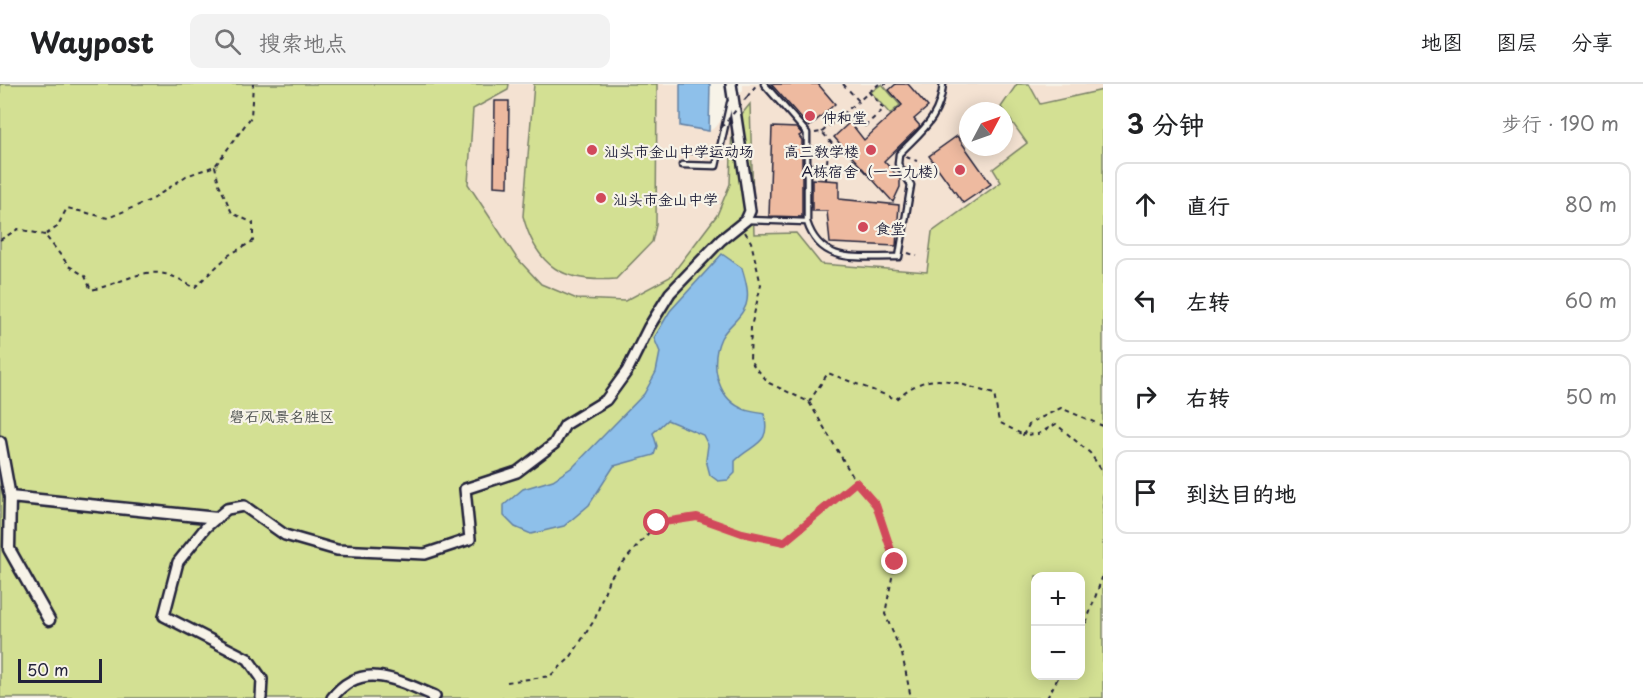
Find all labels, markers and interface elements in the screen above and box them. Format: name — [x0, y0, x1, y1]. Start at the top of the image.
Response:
search box — [190, 14, 610, 68]
text: Waypost — [30, 20, 154, 63]
icon: search — [211, 25, 244, 58]
text: 搜索地点 — [259, 25, 347, 58]
text: 地图 — [1421, 25, 1463, 57]
text: 图层 — [1496, 25, 1538, 57]
text: 分享 — [1571, 25, 1613, 57]
north arrow — [959, 102, 1013, 156]
text: 3 分钟 — [1127, 104, 1204, 143]
place label: 仲和堂 — [822, 105, 867, 128]
text: 步行 · 190 m — [1502, 108, 1619, 138]
marker: 仲和堂 — [803, 109, 817, 123]
place label: 汕头市金山中学运动场 — [604, 139, 754, 162]
place label: 高三教学楼 — [784, 139, 859, 162]
marker: 汕头市金山中学运动场 — [585, 143, 599, 157]
marker: 高三教学楼 — [864, 143, 878, 157]
place label: A栋宿舍（一二九楼） — [802, 159, 948, 182]
marker: A栋宿舍（一二九楼） — [953, 163, 967, 177]
place label: 汕头市金山中学 — [613, 187, 718, 210]
icon: ahead — [1129, 188, 1162, 221]
text: 直行 — [1186, 188, 1230, 221]
text: 80 m — [1565, 189, 1617, 219]
marker: 汕头市金山中学 — [594, 191, 608, 205]
place label: 食堂 — [875, 216, 905, 239]
marker: 食堂 — [856, 220, 870, 234]
icon: left — [1129, 284, 1162, 317]
text: 左转 — [1186, 284, 1230, 317]
text: 60 m — [1565, 285, 1617, 315]
icon: right — [1129, 380, 1162, 413]
text: 右转 — [1186, 380, 1230, 413]
text: 50 m — [1565, 381, 1617, 411]
park label: 礐石风景名胜区 — [229, 404, 335, 427]
icon: arrive — [1129, 476, 1162, 509]
text: 到达目的地 — [1186, 476, 1296, 509]
route start — [643, 509, 669, 535]
route end — [881, 548, 907, 574]
map controls — [1031, 572, 1085, 680]
button: + — [1031, 572, 1085, 626]
button: − — [1031, 626, 1085, 680]
scale bar — [18, 656, 102, 684]
text: 50 m — [27, 657, 68, 681]

